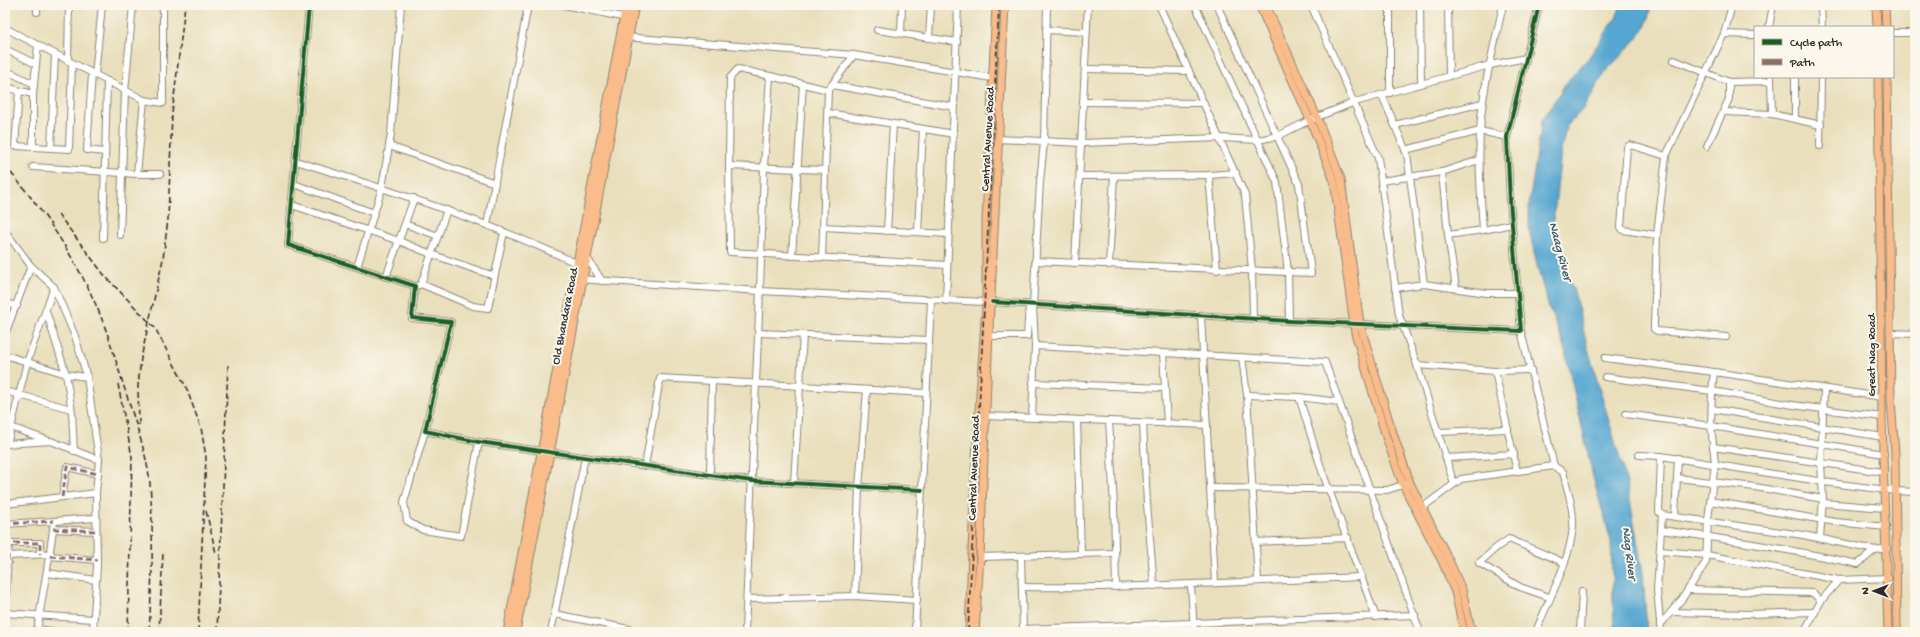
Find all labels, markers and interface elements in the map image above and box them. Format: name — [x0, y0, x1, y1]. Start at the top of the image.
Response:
legend — [1754, 26, 1894, 78]
text: Cycle path — [1790, 37, 1843, 51]
text: Path — [1789, 57, 1815, 71]
street label: Central Avenue Road — [979, 85, 999, 192]
water label: Naag River — [1545, 221, 1575, 285]
street label: Old Bhandara Road — [550, 266, 582, 366]
street label: Great Nag Road — [1866, 313, 1880, 396]
street label: Central Avenue Road — [966, 414, 984, 521]
water label: Nag River — [1618, 526, 1639, 583]
north arrow — [1854, 571, 1894, 611]
text: N — [1860, 587, 1872, 595]

